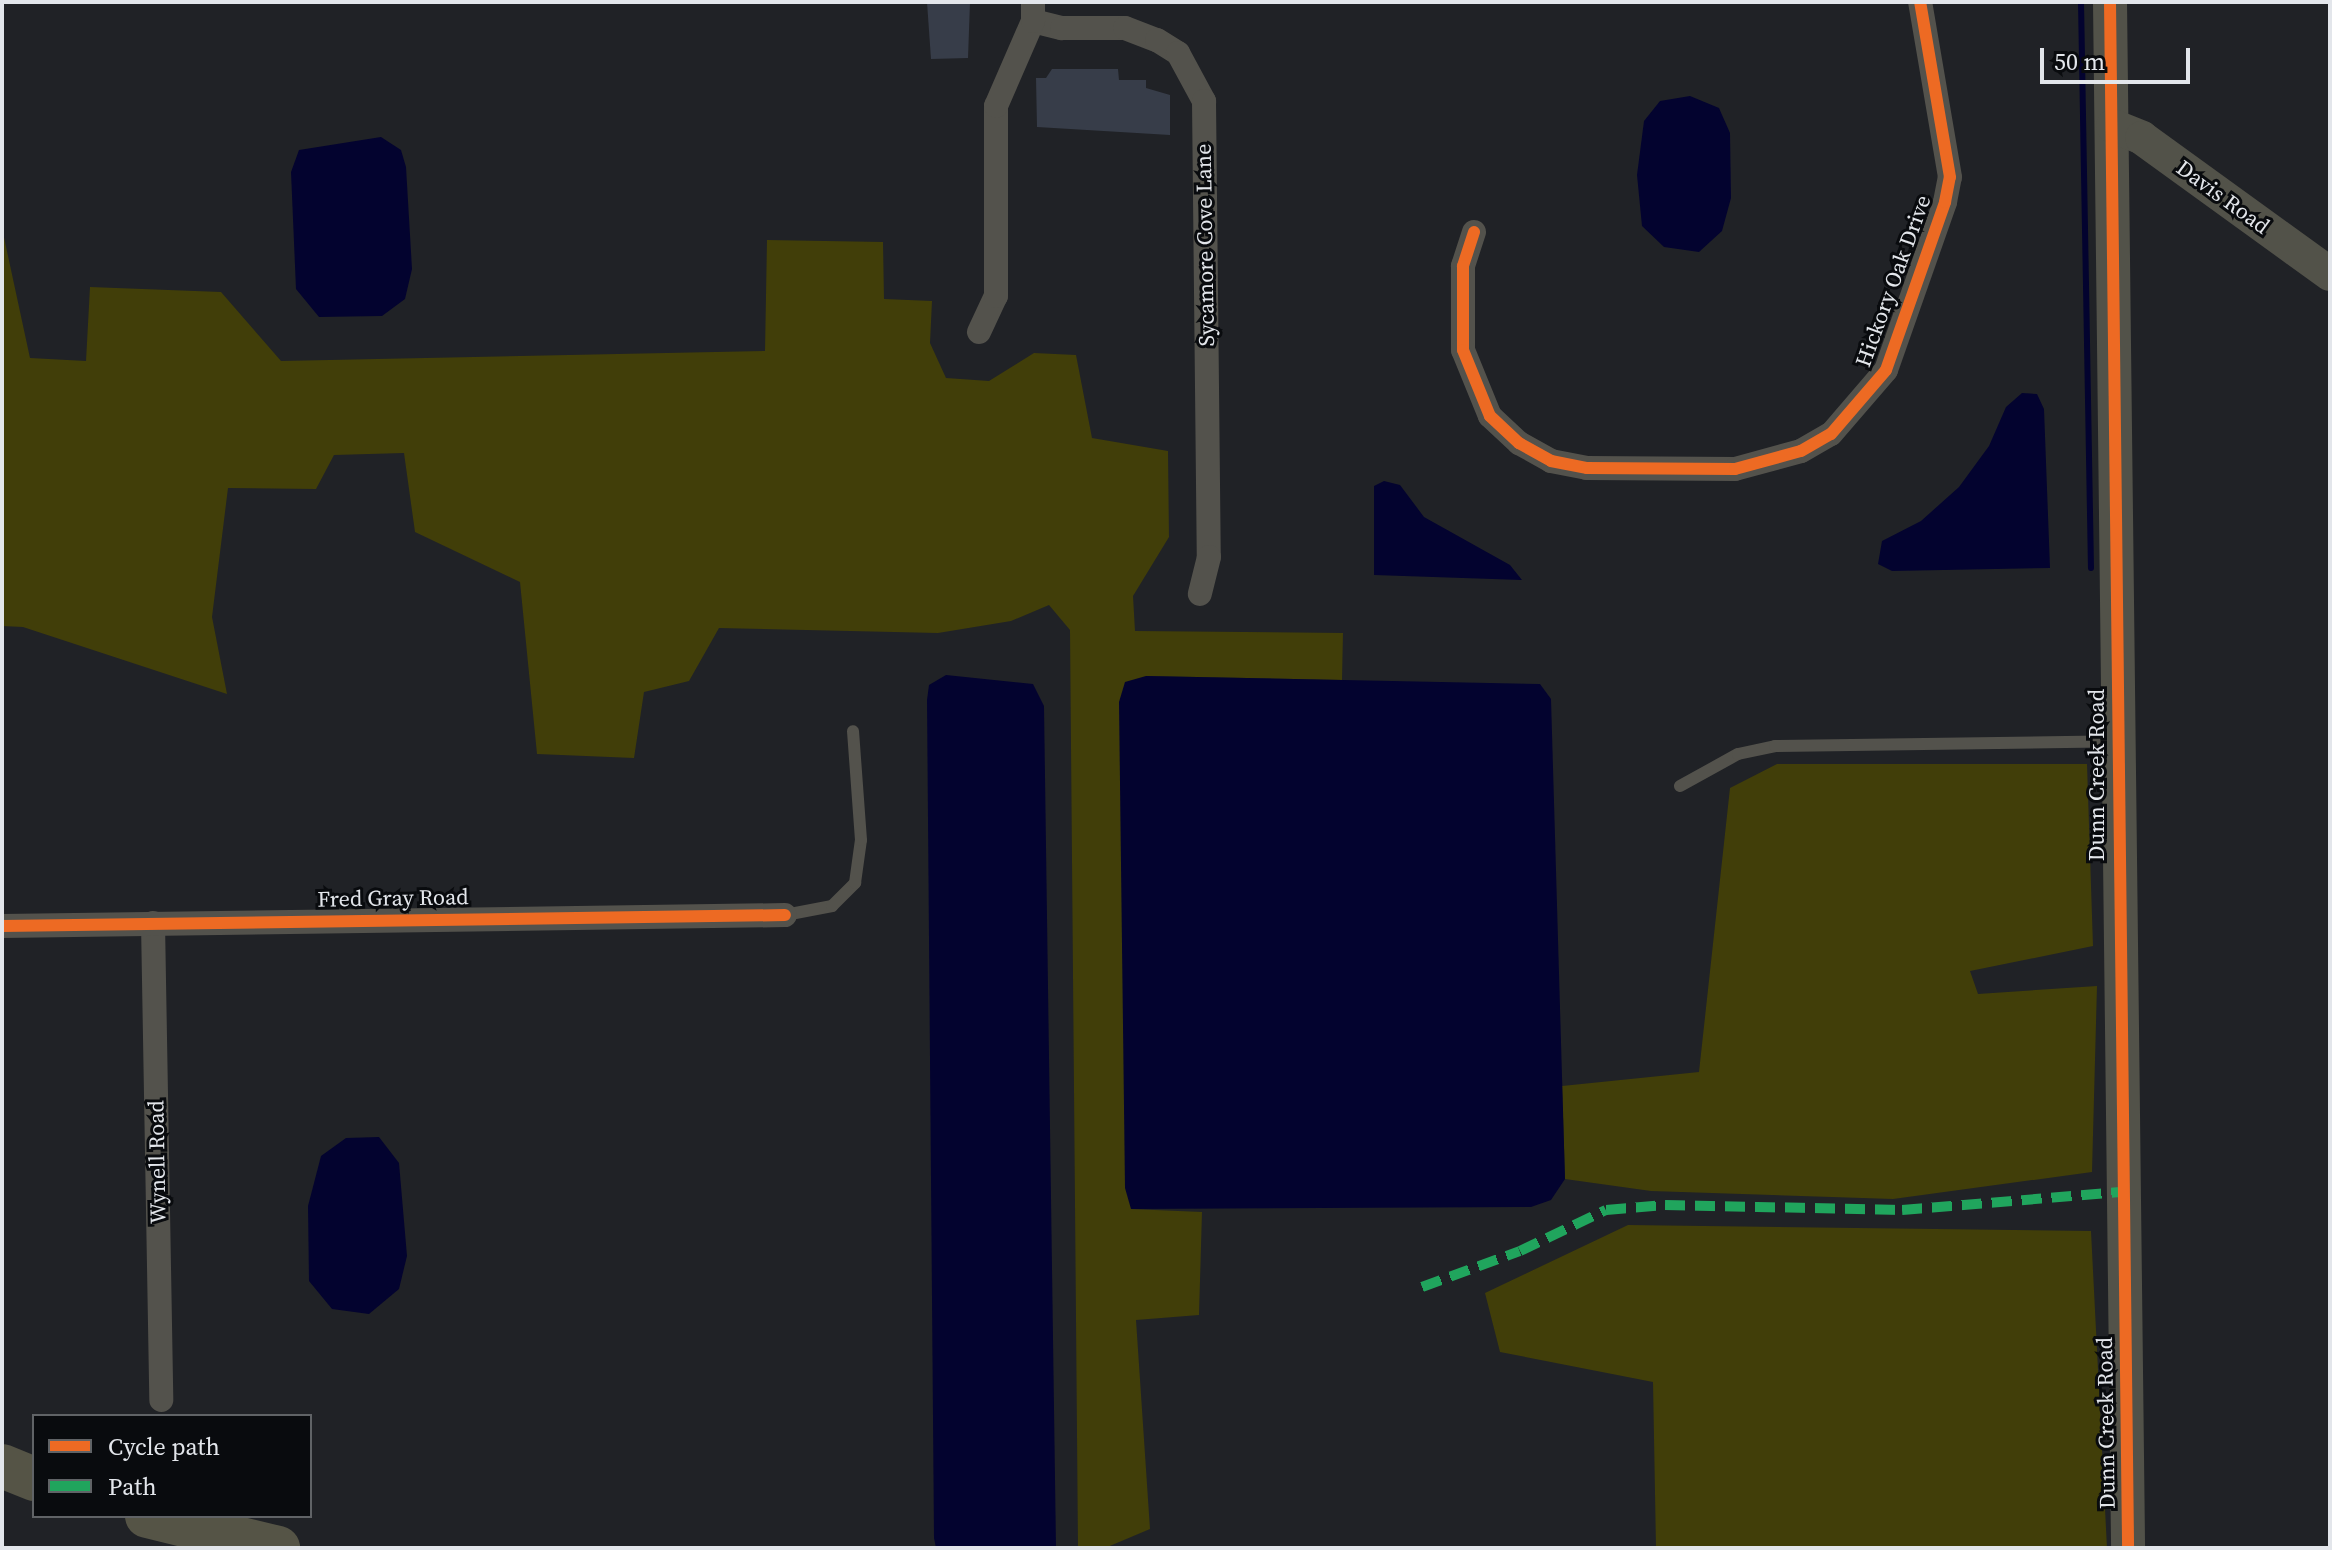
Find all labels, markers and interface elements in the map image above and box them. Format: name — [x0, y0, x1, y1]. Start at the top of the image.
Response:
scale bar — [2044, 32, 2194, 82]
text: 50 m — [2054, 45, 2105, 78]
street label: Sycamore Cove Lane — [1190, 144, 1220, 346]
street label: Davis Road — [2171, 154, 2275, 240]
street label: Hickory Oak Drive — [1850, 191, 1936, 371]
street label: Dunn Creek Road — [2084, 689, 2110, 861]
street label: Fred Gray Road — [317, 883, 469, 913]
street label: Wynell Road — [143, 1100, 171, 1224]
street label: Dunn Creek Road — [2091, 1337, 2121, 1509]
legend — [32, 1414, 312, 1518]
text: Cycle path — [108, 1430, 220, 1463]
text: Path — [108, 1470, 157, 1503]

